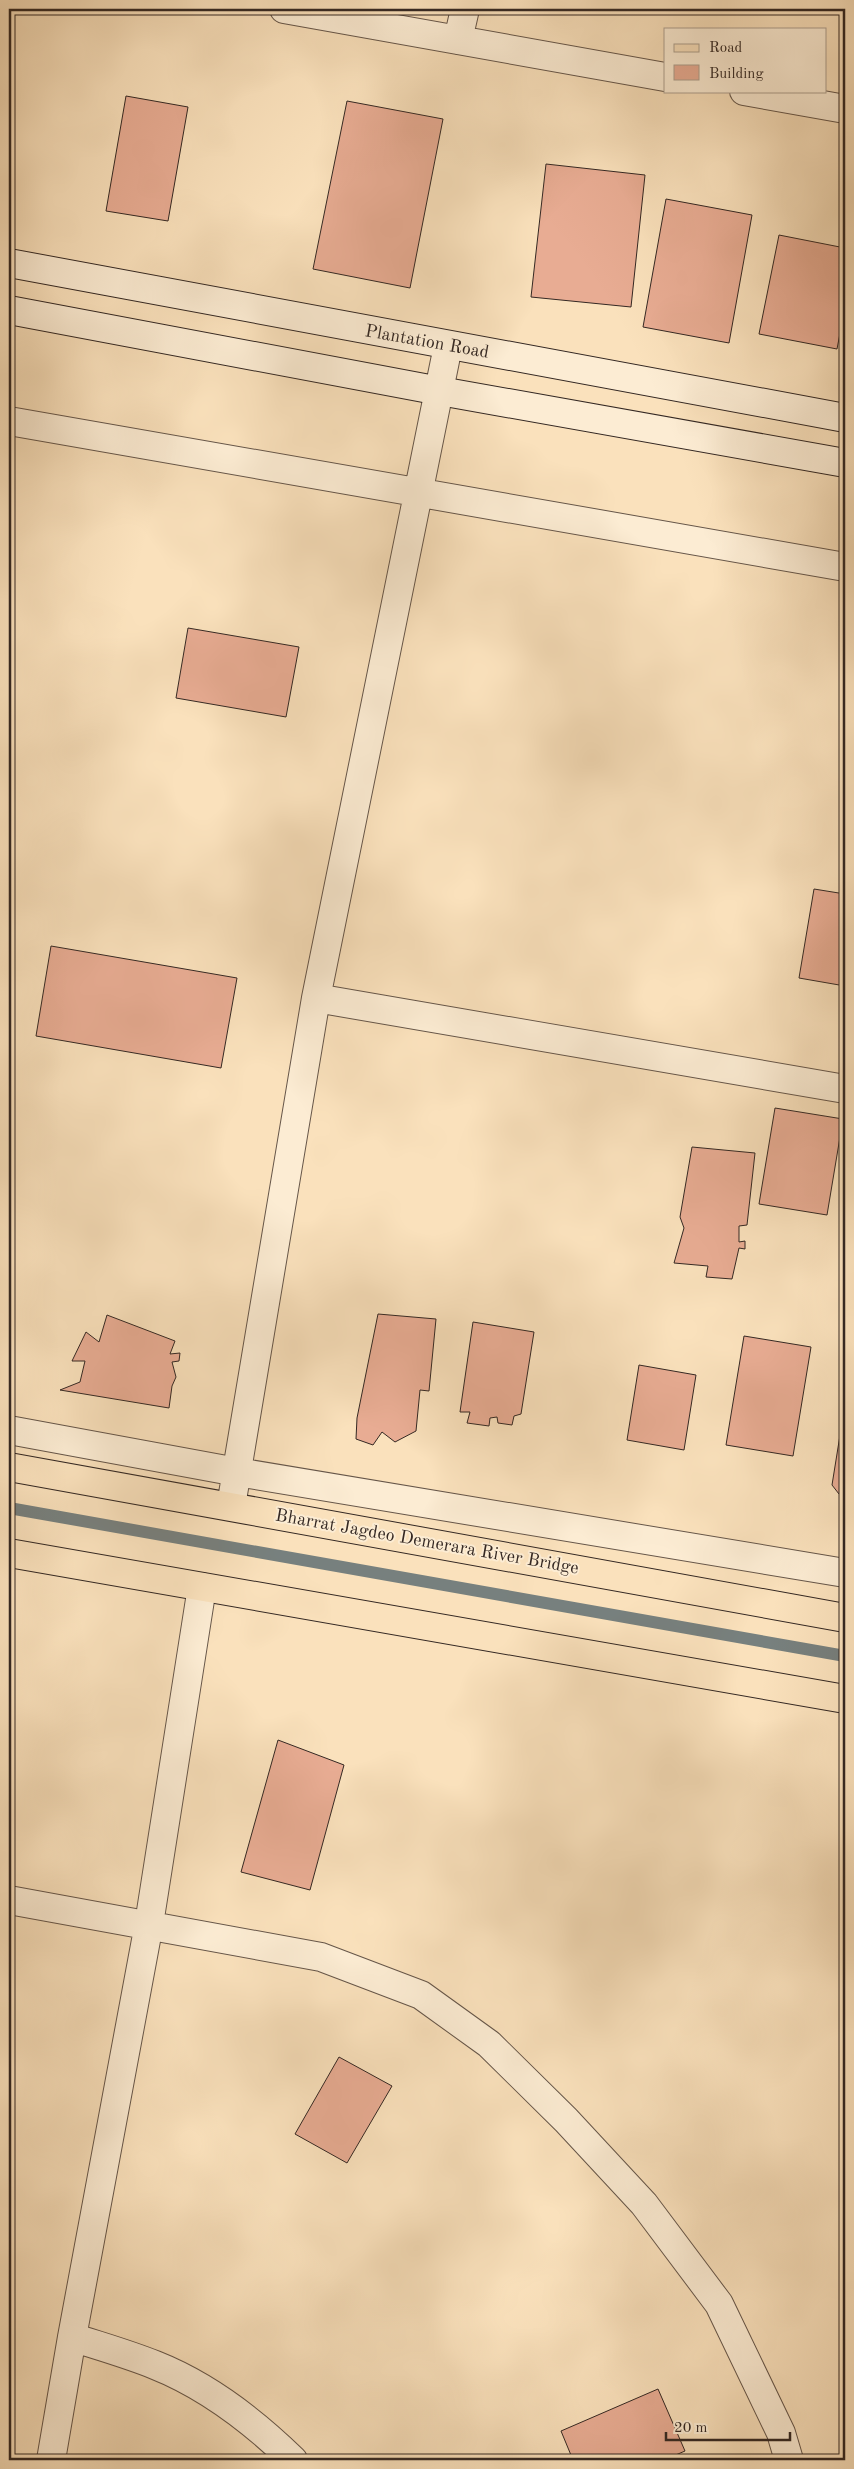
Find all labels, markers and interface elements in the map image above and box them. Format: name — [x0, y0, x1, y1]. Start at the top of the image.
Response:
legend — [664, 28, 826, 92]
text: Road — [709, 41, 743, 56]
text: Building — [709, 67, 764, 82]
street label: Plantation Road — [363, 322, 491, 362]
street label: Bharrat Jagdeo Demerara River Bridge — [274, 1506, 580, 1578]
scale bar — [666, 2409, 790, 2441]
text: 20 m — [674, 2421, 708, 2436]

